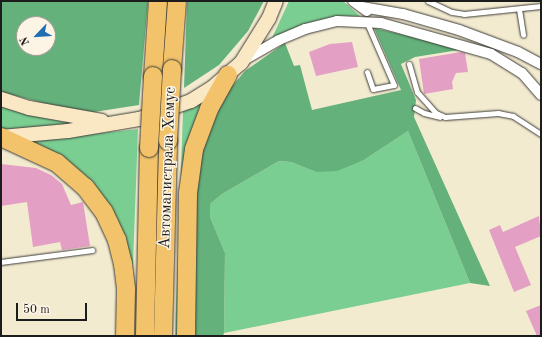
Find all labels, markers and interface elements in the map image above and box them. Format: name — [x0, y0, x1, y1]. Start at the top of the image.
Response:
north arrow — [16, 16, 56, 56]
text: N — [19, 35, 32, 47]
street label: Автомагистрала Хемус — [156, 87, 180, 249]
scale bar — [18, 295, 89, 321]
text: 50 m — [23, 304, 50, 316]

